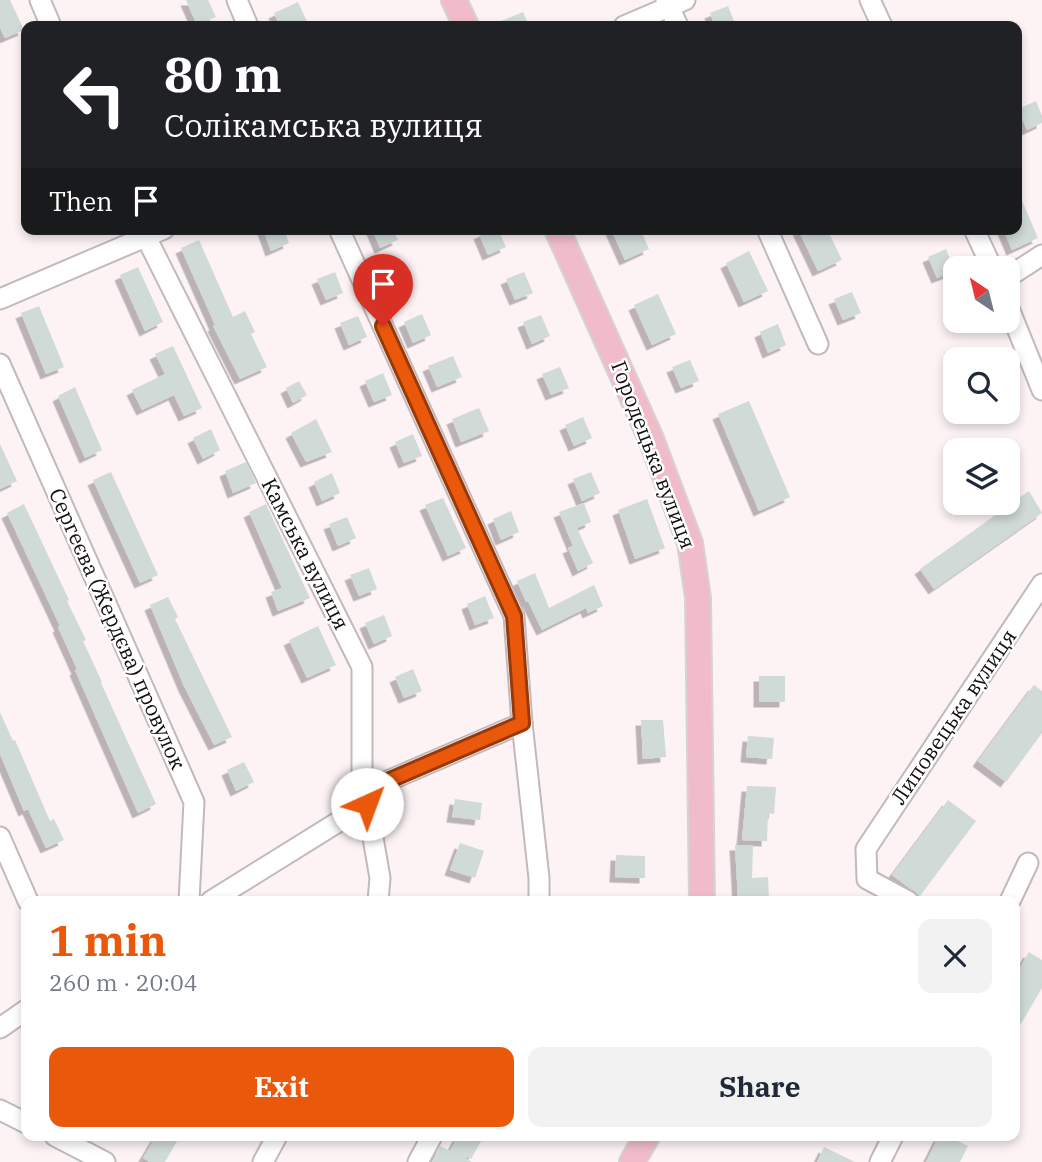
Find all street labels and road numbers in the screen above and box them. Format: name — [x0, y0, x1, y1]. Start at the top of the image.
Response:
street label: Городецька вулиця — [605, 357, 703, 553]
street label: Камська вулиця — [256, 473, 356, 634]
street label: Сергеєва (Жердєва) провулок — [43, 484, 193, 774]
street label: Липовецька вулиця — [884, 623, 1022, 809]

